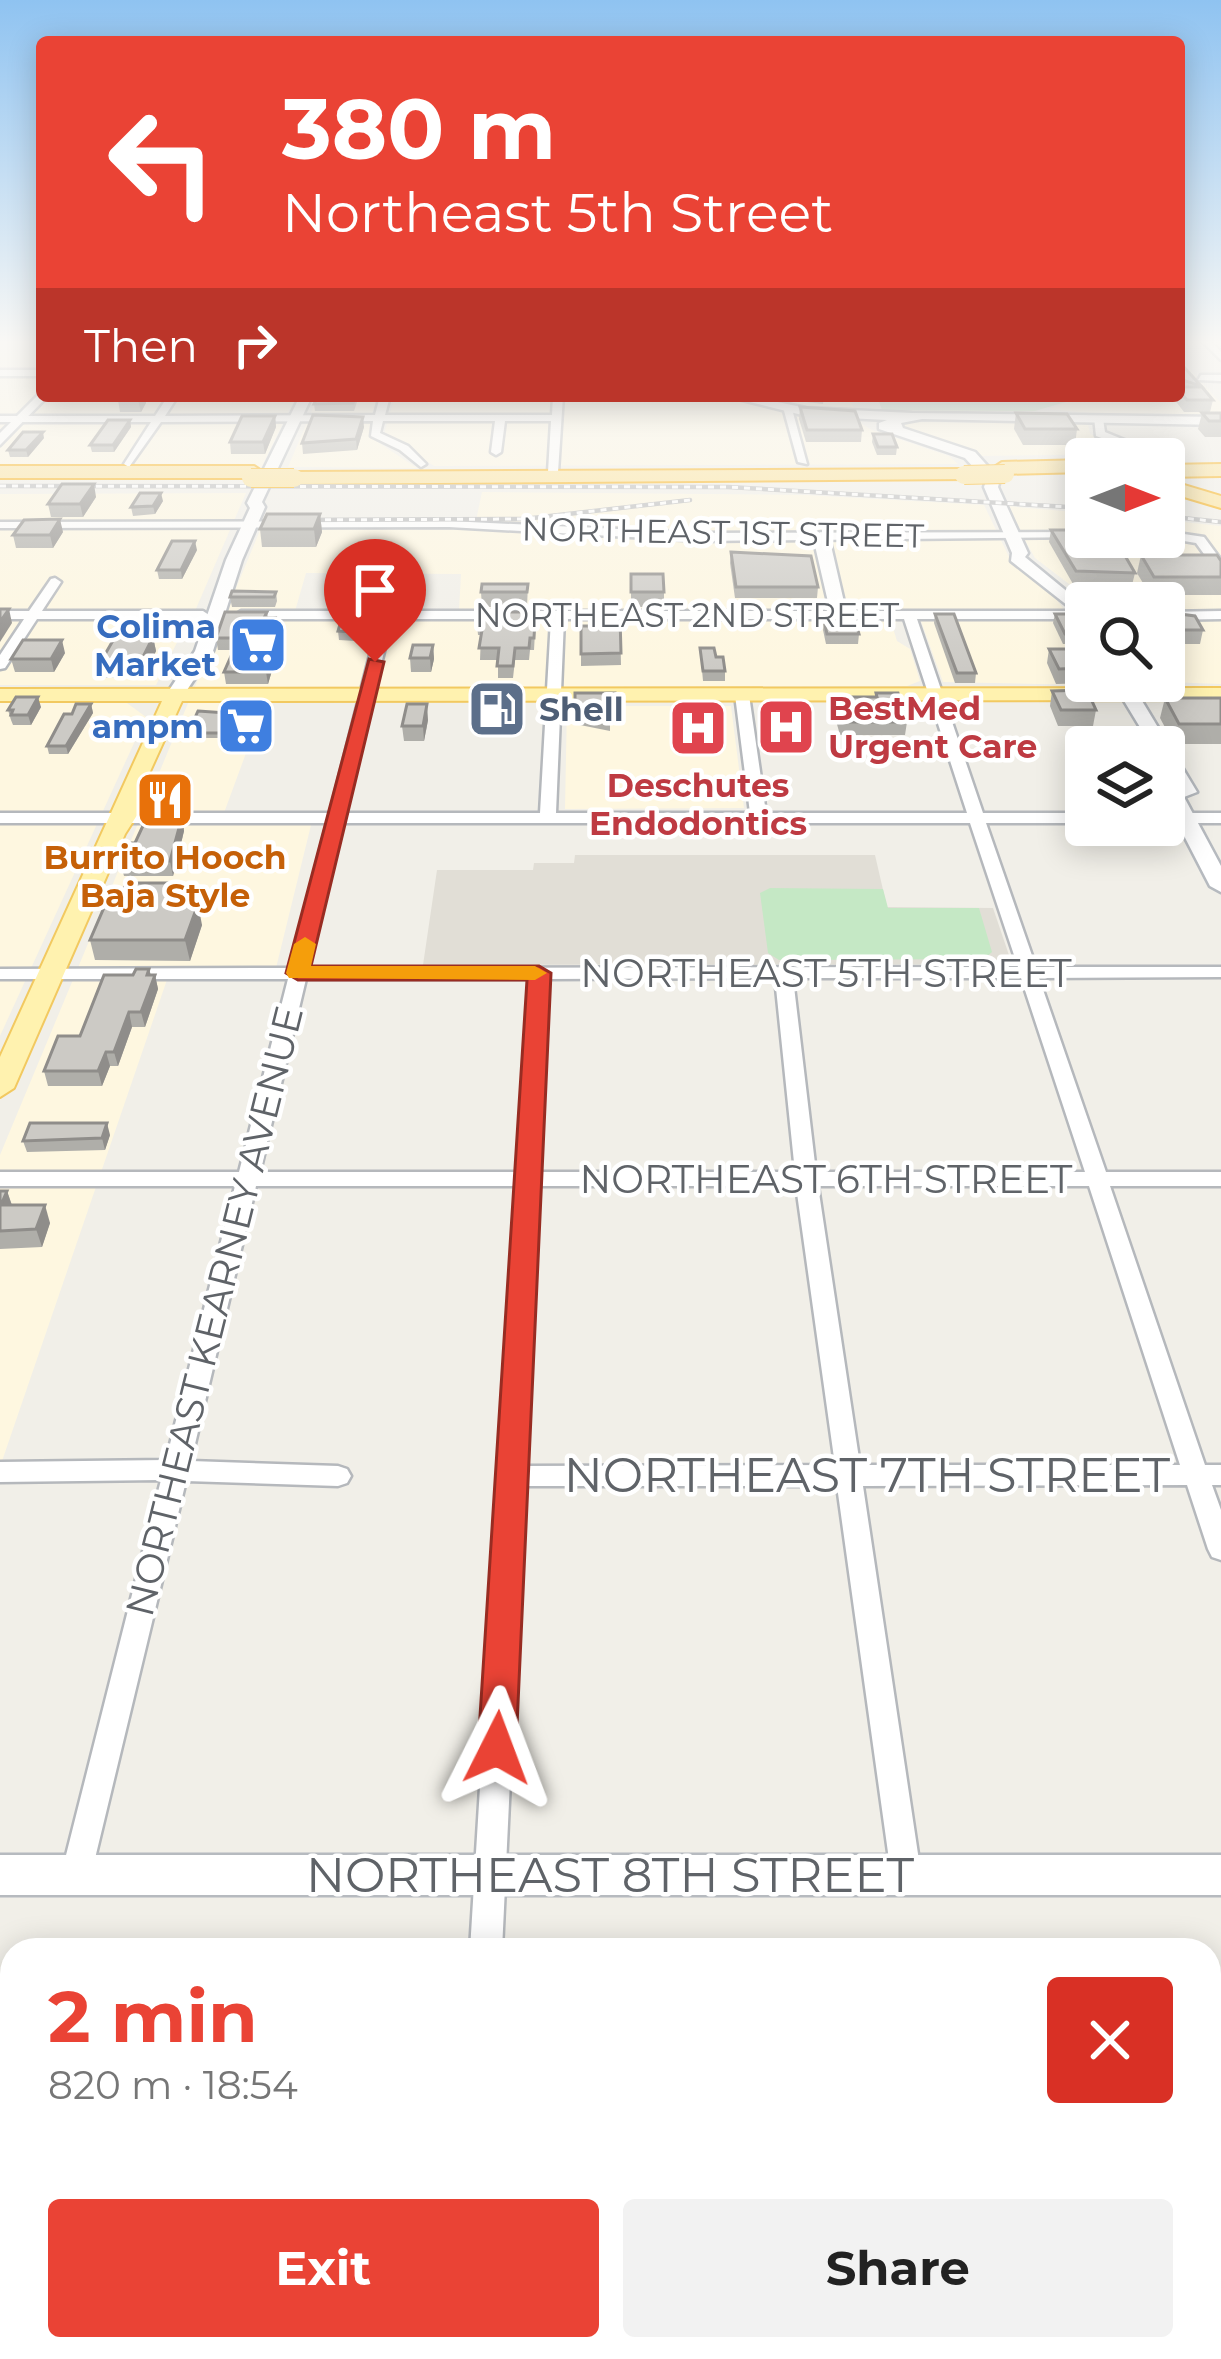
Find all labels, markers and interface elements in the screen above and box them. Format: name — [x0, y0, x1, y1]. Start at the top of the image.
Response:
text: 380 m — [282, 78, 556, 180]
icon: left — [84, 84, 240, 240]
text: Northeast 5th Street — [282, 180, 833, 246]
icon: right — [222, 312, 288, 378]
text: Then — [84, 318, 198, 373]
north arrow — [1065, 438, 1185, 558]
map controls — [1065, 438, 1185, 846]
street label: NORTHEAST 1ST STREET — [521, 508, 925, 556]
pin — [324, 539, 426, 662]
icon: arrive — [342, 557, 408, 623]
button: search — [1065, 582, 1185, 702]
street label: NORTHEAST 2ND STREET — [475, 595, 899, 635]
place label: Colima Market — [94, 606, 216, 684]
supermarket icon: Colima Market — [227, 614, 289, 676]
fuel station icon: Shell — [466, 678, 528, 740]
place label: BestMed Urgent Care — [828, 688, 1037, 766]
place label: Shell — [539, 689, 624, 729]
supermarket icon: ampm — [215, 695, 277, 757]
hospital icon: BestMed Urgent Care — [755, 696, 817, 758]
hospital icon: Deschutes Endodontics — [667, 697, 729, 759]
place label: ampm — [92, 706, 204, 746]
button: layers — [1065, 726, 1185, 846]
place label: Deschutes Endodontics — [589, 765, 807, 843]
restaurant icon: Burrito Hooch Baja Style — [134, 769, 196, 831]
place label: Burrito Hooch Baja Style — [44, 837, 286, 915]
street label: NORTHEAST 5TH STREET — [580, 949, 1072, 997]
street label: NORTHEAST KEARNEY AVENUE — [115, 1001, 313, 1621]
street label: NORTHEAST 6TH STREET — [580, 1155, 1073, 1203]
street label: NORTHEAST 7TH STREET — [564, 1446, 1171, 1504]
position arrow — [434, 1685, 560, 1811]
street label: NORTHEAST 8TH STREET — [306, 1846, 915, 1904]
text: 2 min — [48, 1972, 258, 2060]
button: close — [1047, 1977, 1173, 2103]
text: 820 m · 18:54 — [48, 2061, 298, 2109]
button: Exit — [48, 2199, 599, 2337]
button: Share — [623, 2199, 1173, 2337]

